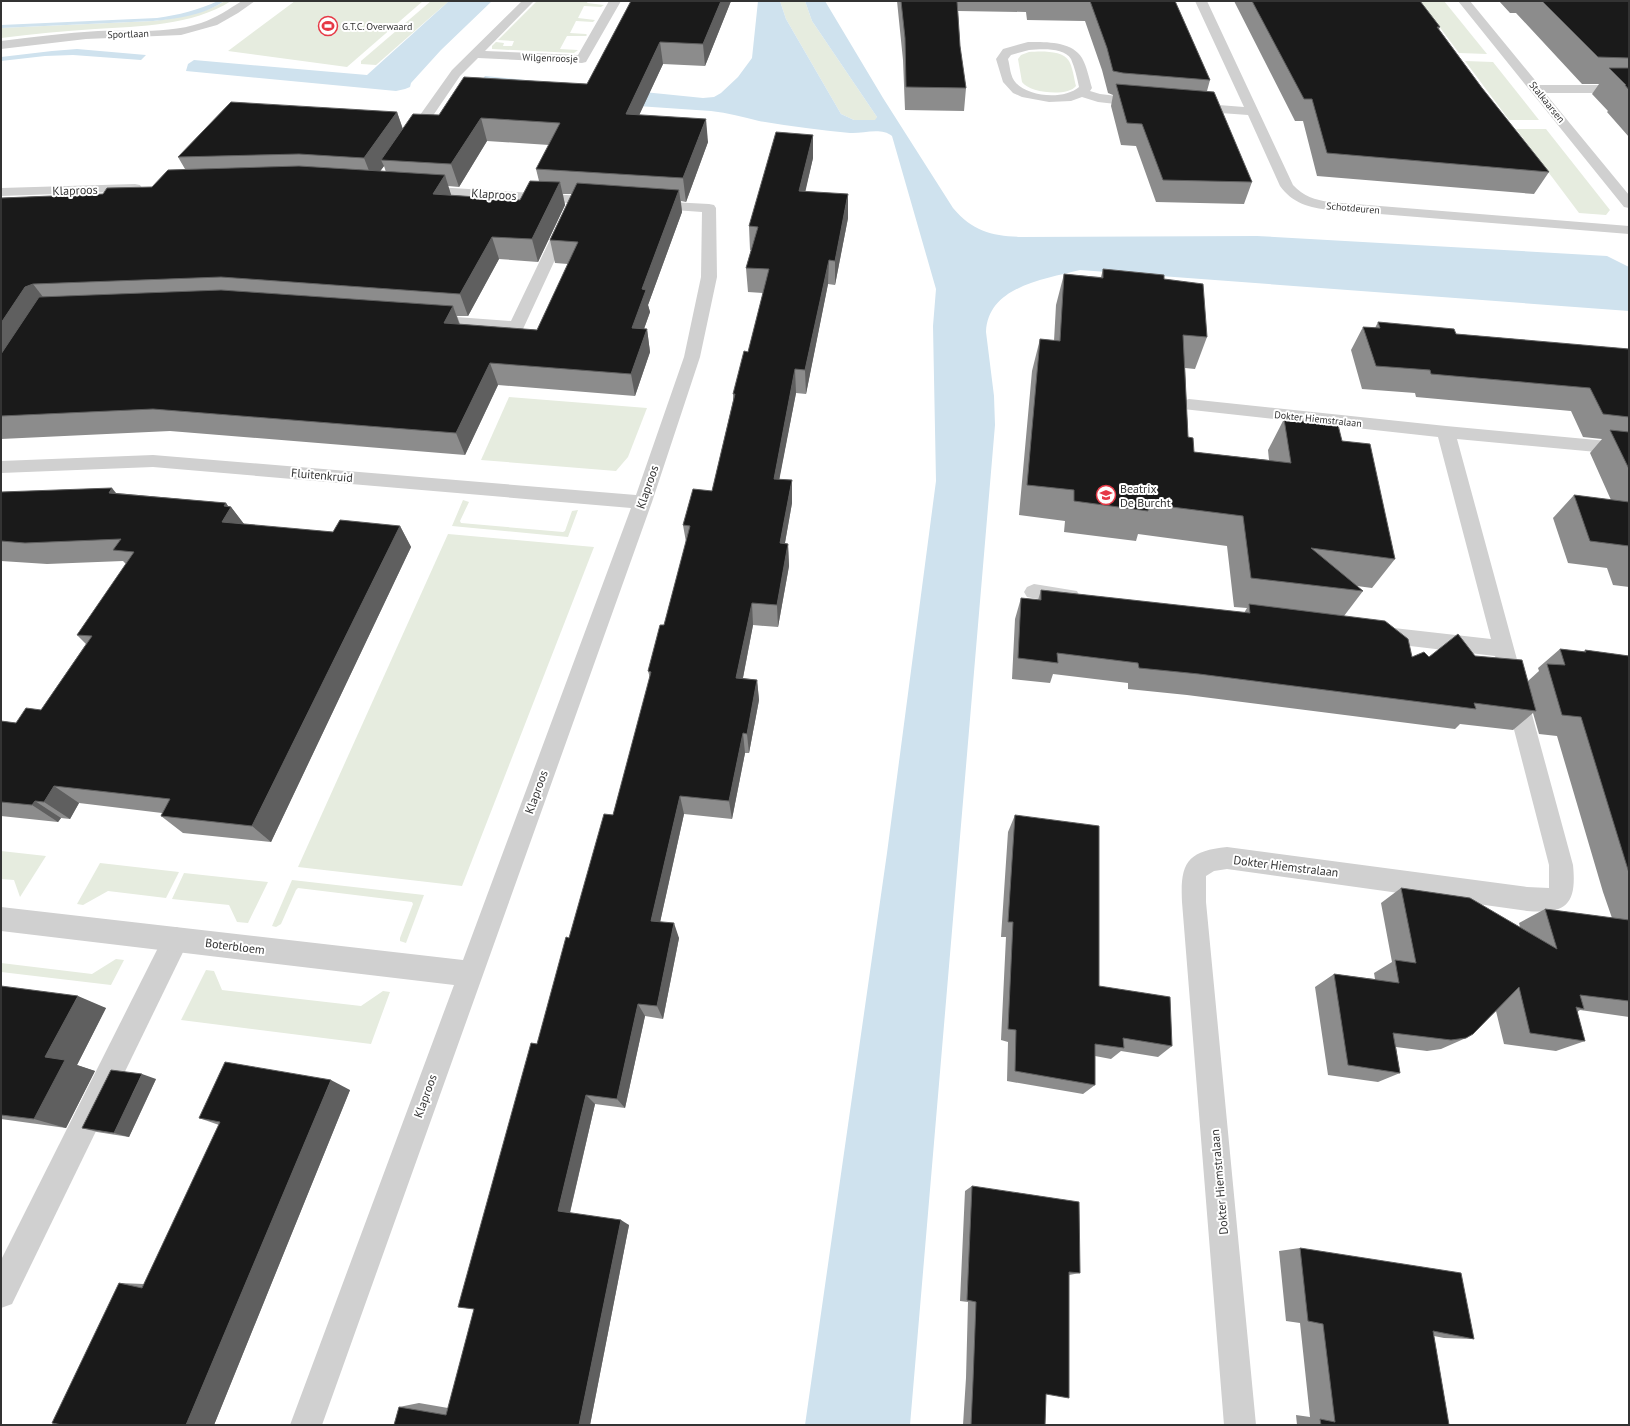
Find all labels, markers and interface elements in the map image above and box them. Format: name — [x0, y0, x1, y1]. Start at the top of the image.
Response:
sports icon: G.T.C. Overwaard — [317, 15, 339, 37]
place label: G.T.C. Overwaard — [342, 20, 412, 33]
street label: Sportlaan — [107, 27, 149, 41]
street label: Wilgenroosje — [522, 51, 578, 65]
street label: Stalkaarsen — [1526, 79, 1568, 125]
street label: Klaproos — [52, 182, 98, 198]
street label: Klaproos — [471, 185, 517, 203]
street label: Schotdeuren — [1326, 199, 1380, 217]
street label: Dokter Hiemstralaan — [1274, 408, 1362, 430]
street label: Klaproos — [633, 463, 661, 511]
street label: Fluitenkruid — [290, 465, 354, 485]
place label: Beatrix De Burcht — [1120, 481, 1171, 510]
school or university icon: Beatrix De Burcht — [1095, 484, 1117, 506]
street label: Klaproos — [521, 768, 551, 816]
street label: Dokter Hiemstralaan — [1233, 852, 1339, 880]
street label: Boterbloem — [204, 935, 266, 957]
street label: Klaproos — [410, 1072, 440, 1120]
street label: Dokter Hiemstralaan — [1207, 1129, 1231, 1235]

